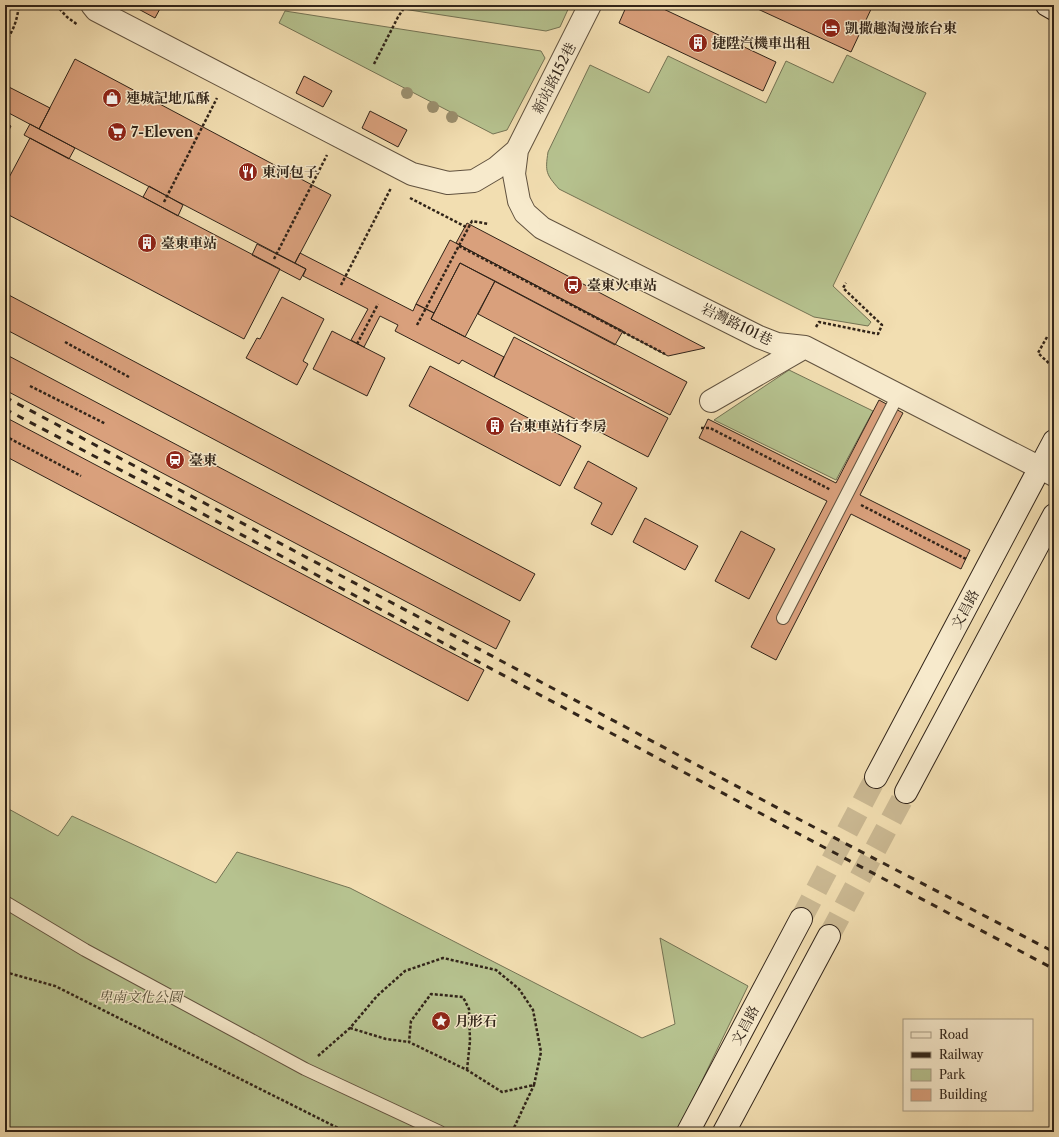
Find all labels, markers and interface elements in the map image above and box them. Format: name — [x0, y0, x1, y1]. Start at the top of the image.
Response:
hotel icon: 凱撒趣淘漫旅台東 — [820, 17, 842, 39]
place label: 凱撒趣淘漫旅台東 — [845, 19, 957, 37]
building icon: 捷陞汽機車出租 — [687, 32, 709, 54]
place label: 捷陞汽機車出租 — [712, 34, 811, 52]
street label: 新站路152巷 — [528, 39, 580, 117]
shop icon: 連城記地瓜酥 — [101, 87, 123, 109]
place label: 連城記地瓜酥 — [126, 89, 210, 107]
supermarket icon: 7-Eleven — [106, 121, 128, 143]
place label: 7-Eleven — [131, 123, 194, 141]
restaurant icon: 東河包子 — [237, 161, 259, 183]
place label: 東河包子 — [262, 163, 318, 181]
building icon: 臺東車站 — [136, 232, 158, 254]
place label: 臺東車站 — [161, 234, 217, 252]
bus stop icon: 臺東火車站 — [562, 274, 584, 296]
place label: 臺東火車站 — [587, 276, 657, 294]
street label: 岩灣路101巷 — [699, 299, 775, 349]
building icon: 台東車站行李房 — [484, 415, 506, 437]
place label: 台東車站行李房 — [509, 417, 607, 435]
station icon: 臺東 — [164, 449, 186, 471]
place label: 臺東 — [189, 451, 217, 469]
street label: 文昌路 — [947, 586, 983, 632]
park label: 卑南文化公園 — [98, 988, 184, 1006]
street label: 文昌路 — [727, 1002, 763, 1048]
place icon: 月形石 — [430, 1010, 452, 1032]
place label: 月形石 — [455, 1012, 497, 1030]
legend — [903, 1019, 1033, 1111]
text: Road — [939, 1027, 969, 1042]
text: Railway — [939, 1047, 984, 1062]
text: Park — [939, 1067, 966, 1082]
text: Building — [939, 1087, 987, 1102]

